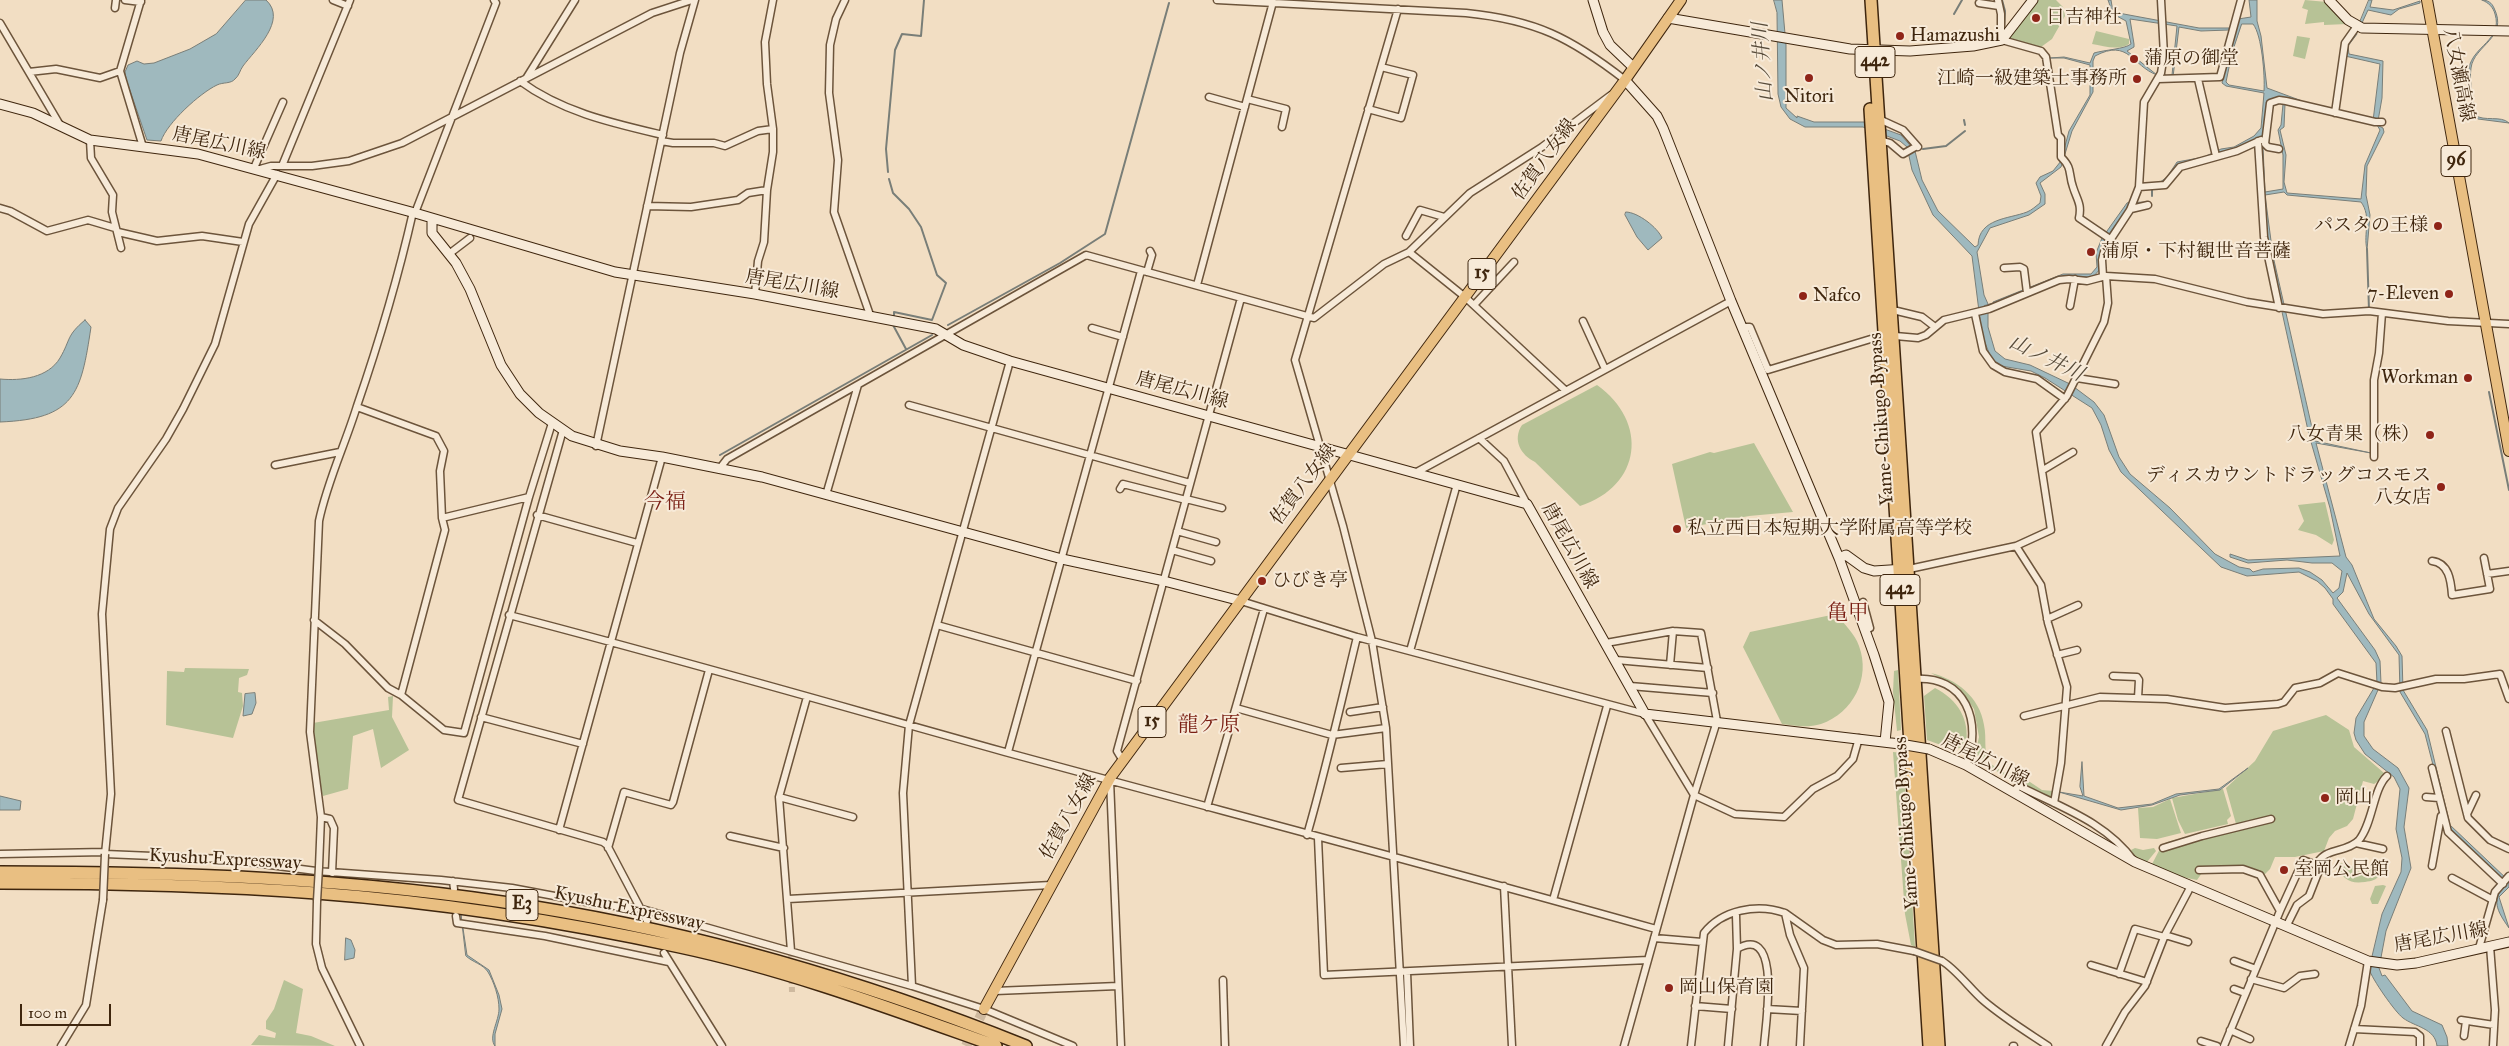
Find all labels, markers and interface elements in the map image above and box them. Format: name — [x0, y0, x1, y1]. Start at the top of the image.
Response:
place label: 日吉神社 — [2046, 7, 2122, 29]
marker: 日吉神社 — [2030, 12, 2042, 24]
water label: 山ノ井川 — [1749, 21, 1779, 103]
place label: Hamazushi — [1910, 25, 2000, 47]
street label: 八女瀬高線 — [2438, 26, 2478, 124]
marker: Hamazushi — [1894, 30, 1906, 42]
road number: 442 — [1855, 46, 1895, 78]
place label: 蒲原の御堂 — [2144, 48, 2239, 70]
marker: 蒲原の御堂 — [2128, 53, 2140, 65]
place label: 江崎一級建築士事務所 — [1937, 68, 2127, 90]
marker: Nitori — [1803, 72, 1815, 84]
marker: 江崎一級建築士事務所 — [2131, 73, 2143, 85]
place label: Nitori — [1784, 86, 1834, 108]
street label: 佐賀八女線 — [1508, 115, 1582, 205]
street label: 唐尾広川線 — [170, 123, 268, 165]
road number: 96 — [2441, 146, 2471, 177]
place label: パスタの王様 — [2314, 215, 2428, 237]
marker: パスタの王様 — [2432, 220, 2444, 232]
place label: 蒲原・下村観世音菩薩 — [2101, 241, 2291, 263]
marker: 蒲原・下村観世音菩薩 — [2085, 246, 2097, 258]
road number: 15 — [1468, 258, 1496, 290]
street label: 唐尾広川線 — [743, 266, 841, 304]
place label: 7-Eleven — [2367, 283, 2439, 305]
place label: Nafco — [1813, 285, 1861, 307]
marker: 7-Eleven — [2443, 288, 2455, 300]
marker: Nafco — [1797, 290, 1809, 302]
water label: 山ノ井川 — [2005, 331, 2087, 387]
street label: Yame-Chikugo Bypass — [1865, 332, 1899, 506]
place label: Workman — [2381, 367, 2458, 389]
street label: 唐尾広川線 — [1133, 368, 1231, 414]
marker: Workman — [2462, 372, 2474, 384]
place label: 八女青果（株） — [2287, 424, 2420, 446]
marker: 八女青果（株） — [2424, 429, 2436, 441]
street label: 佐賀八女線 — [1266, 440, 1342, 530]
place label: ディスカウントドラッグコスモス 八女店 — [2146, 465, 2431, 509]
marker: ディスカウントドラッグコスモス 八女店 — [2435, 481, 2447, 493]
district label: 今福 — [644, 490, 686, 516]
street label: 唐尾広川線 — [1536, 499, 1602, 593]
place label: 私立西日本短期大学附属高等学校 — [1687, 518, 1972, 540]
marker: 私立西日本短期大学附属高等学校 — [1671, 523, 1683, 535]
place label: ひびき亭 — [1272, 570, 1348, 592]
road number: 442 — [1880, 574, 1920, 606]
marker: ひびき亭 — [1256, 575, 1268, 587]
district label: 亀甲 — [1827, 601, 1869, 627]
road number: 15 — [1138, 706, 1166, 738]
district label: 龍ケ原 — [1178, 713, 1240, 739]
street label: 唐尾広川線 — [1938, 729, 2032, 793]
street label: Yame-Chikugo Bypass — [1890, 736, 1924, 910]
street label: 佐賀八女線 — [1036, 770, 1102, 864]
place label: 岡山 — [2335, 787, 2373, 809]
marker: 岡山 — [2319, 792, 2331, 804]
street label: Kyushu Expressway — [148, 845, 302, 875]
place label: 室岡公民館 — [2294, 859, 2389, 881]
marker: 室岡公民館 — [2278, 864, 2290, 876]
street label: Kyushu Expressway — [552, 882, 706, 936]
road number: E3 — [506, 890, 538, 920]
street label: 唐尾広川線 — [2392, 919, 2490, 957]
place label: 岡山保育園 — [1679, 977, 1774, 999]
marker: 岡山保育園 — [1663, 982, 1675, 994]
scale bar — [22, 994, 114, 1026]
text: 100 m — [28, 1004, 67, 1022]

